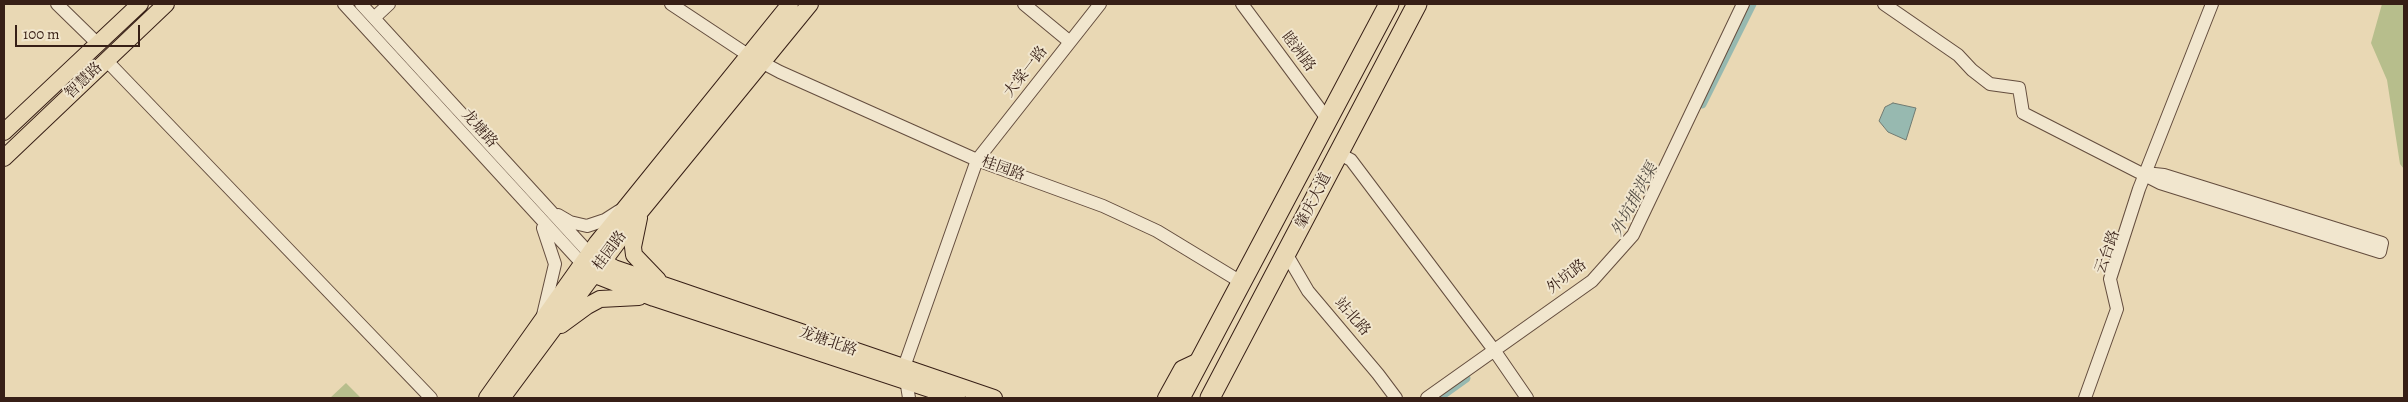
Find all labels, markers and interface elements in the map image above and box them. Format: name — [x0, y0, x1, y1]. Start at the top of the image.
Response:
scale bar — [18, 15, 142, 47]
text: 100 m — [23, 24, 60, 44]
street label: 睦洲路 — [1277, 29, 1319, 75]
street label: 大棠一路 — [1000, 43, 1052, 101]
street label: 智慧路 — [62, 59, 106, 103]
street label: 龙塘路 — [457, 106, 501, 152]
street label: 桂园路 — [979, 153, 1027, 185]
water label: 外坑排洪渠 — [1608, 160, 1662, 240]
street label: 肇庆大道 — [1292, 170, 1336, 232]
street label: 桂园路 — [589, 228, 631, 274]
street label: 云台路 — [2092, 228, 2124, 276]
street label: 外坑路 — [1544, 256, 1590, 298]
street label: 站北路 — [1330, 294, 1374, 340]
street label: 龙塘北路 — [797, 324, 859, 360]

